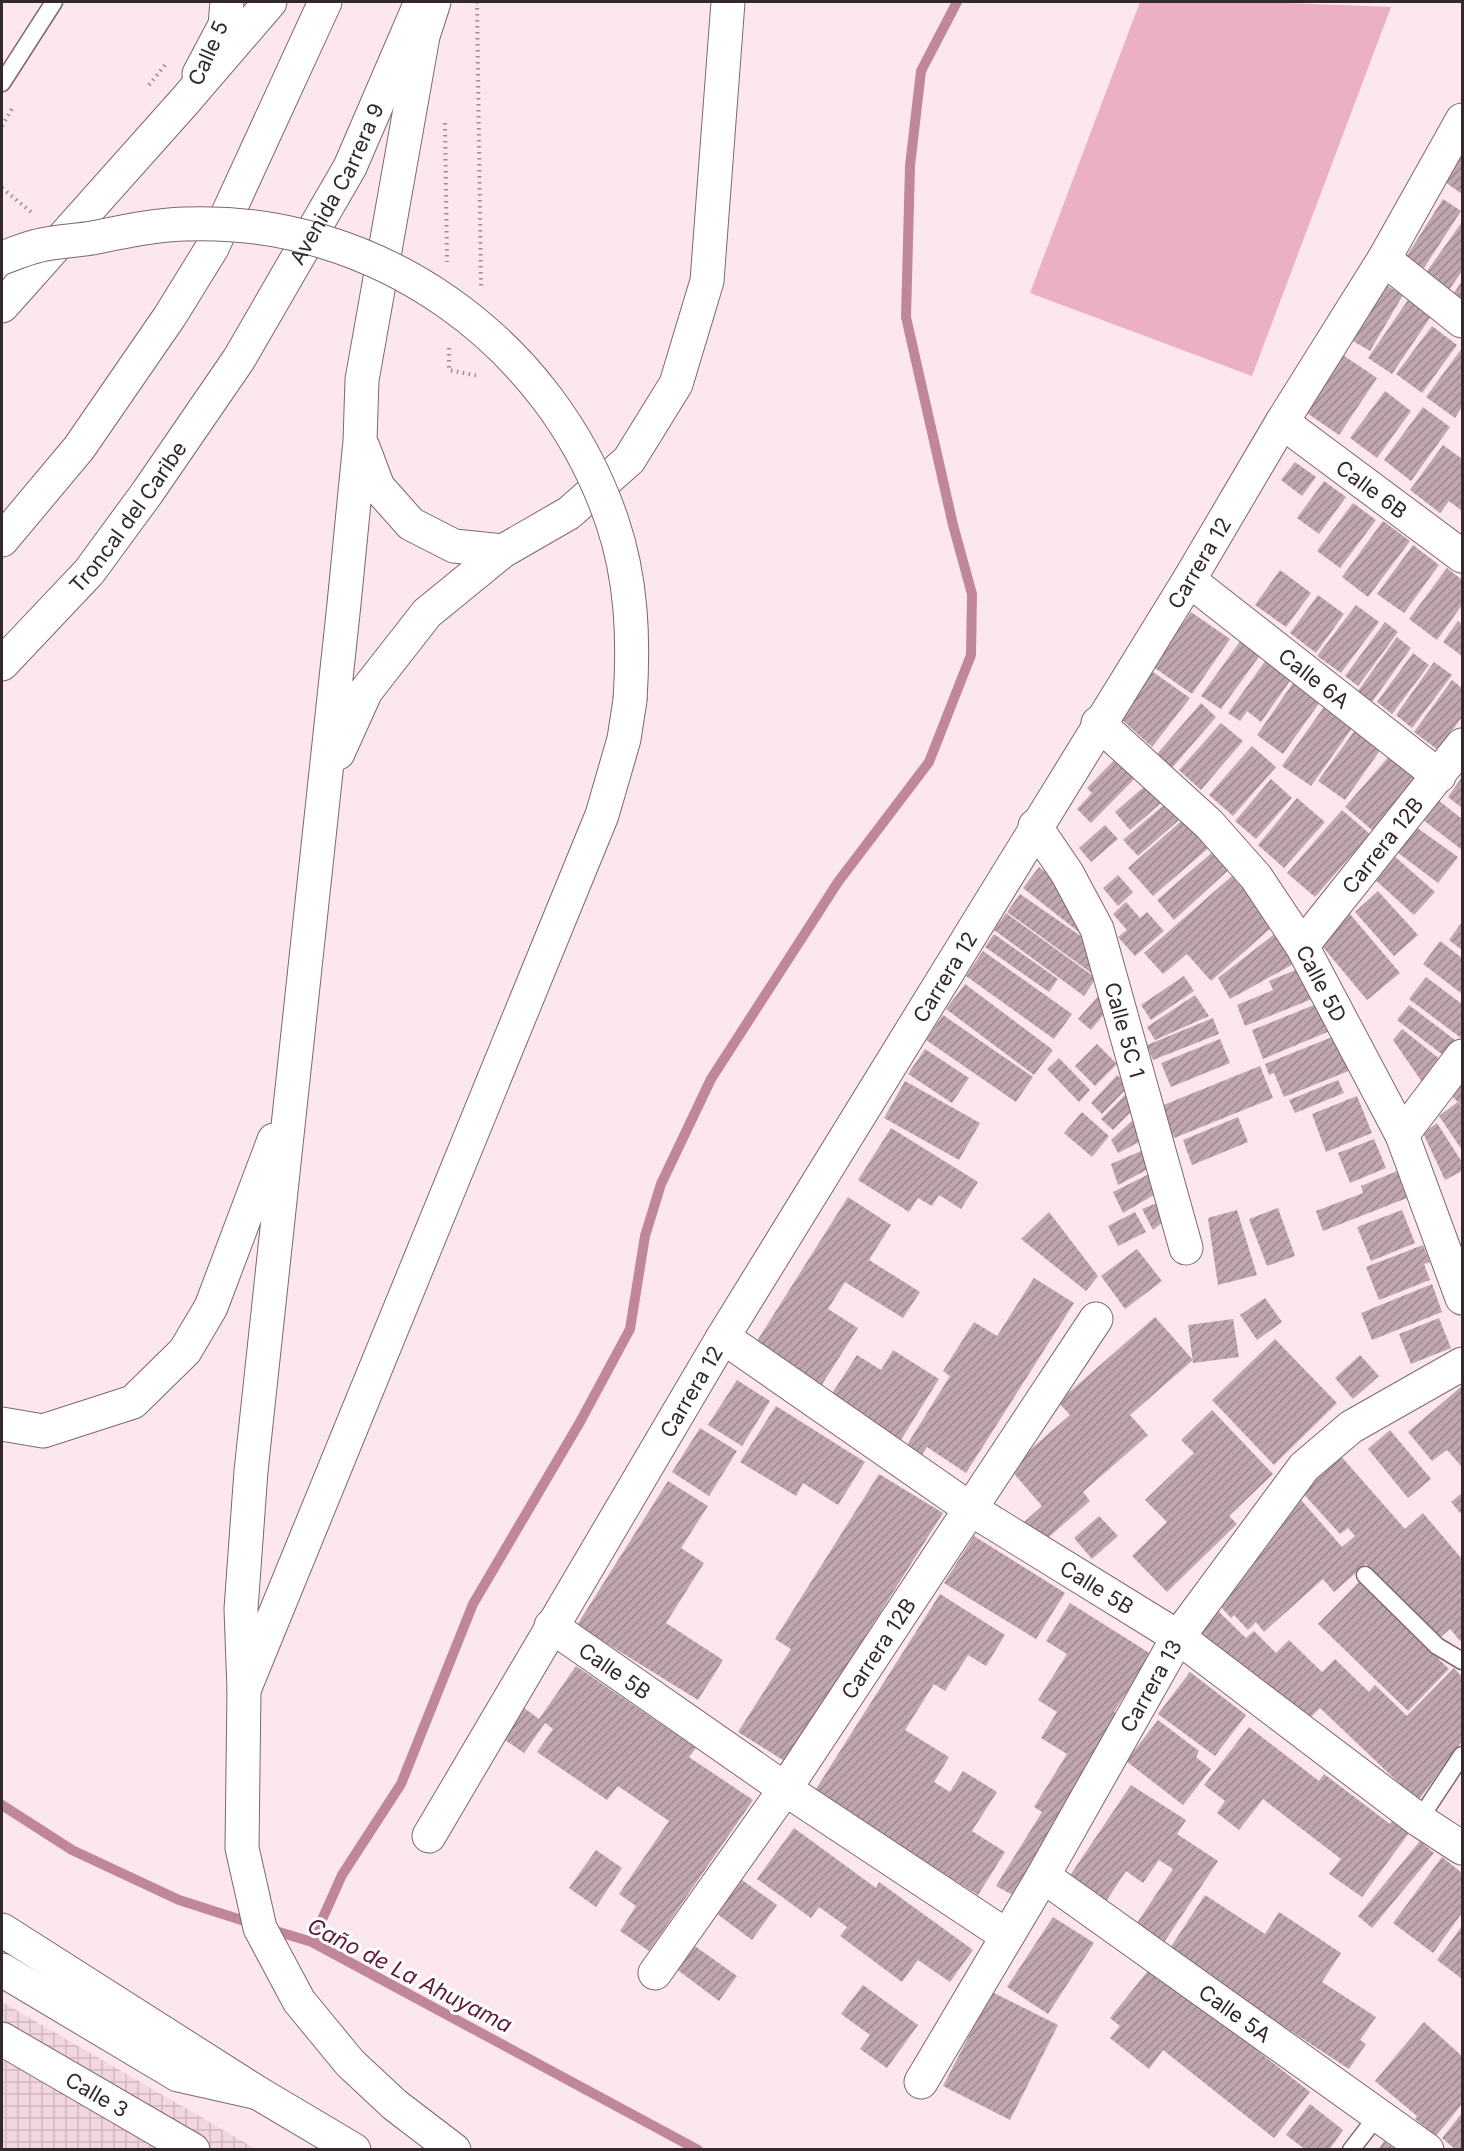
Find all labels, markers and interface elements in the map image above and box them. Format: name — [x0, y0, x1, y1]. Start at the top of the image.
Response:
street label: Calle 5 — [183, 17, 233, 89]
street label: Avenida Carrera 9 — [284, 99, 389, 269]
street label: Troncal del Caribe — [64, 436, 191, 598]
street label: Calle 6B — [1331, 454, 1412, 523]
street label: Carrera 12 — [1162, 512, 1236, 613]
street label: Calle 6A — [1274, 643, 1355, 714]
street label: Carrera 12B — [1336, 792, 1428, 898]
street label: Carrera 12 — [907, 927, 982, 1027]
street label: Calle 5D — [1291, 941, 1352, 1026]
street label: Calle 5C 1 — [1100, 979, 1150, 1080]
street label: Carrera 12 — [654, 1341, 728, 1442]
street label: Calle 5B — [1056, 1555, 1138, 1619]
street label: Carrera 12B — [836, 1593, 921, 1704]
street label: Carrera 13 — [1114, 1635, 1187, 1736]
street label: Calle 5B — [574, 1637, 656, 1704]
water label: Caño de La Ahuyama — [303, 1912, 517, 2038]
street label: Calle 5A — [1194, 1979, 1276, 2047]
street label: Calle 3 — [61, 2066, 133, 2122]

